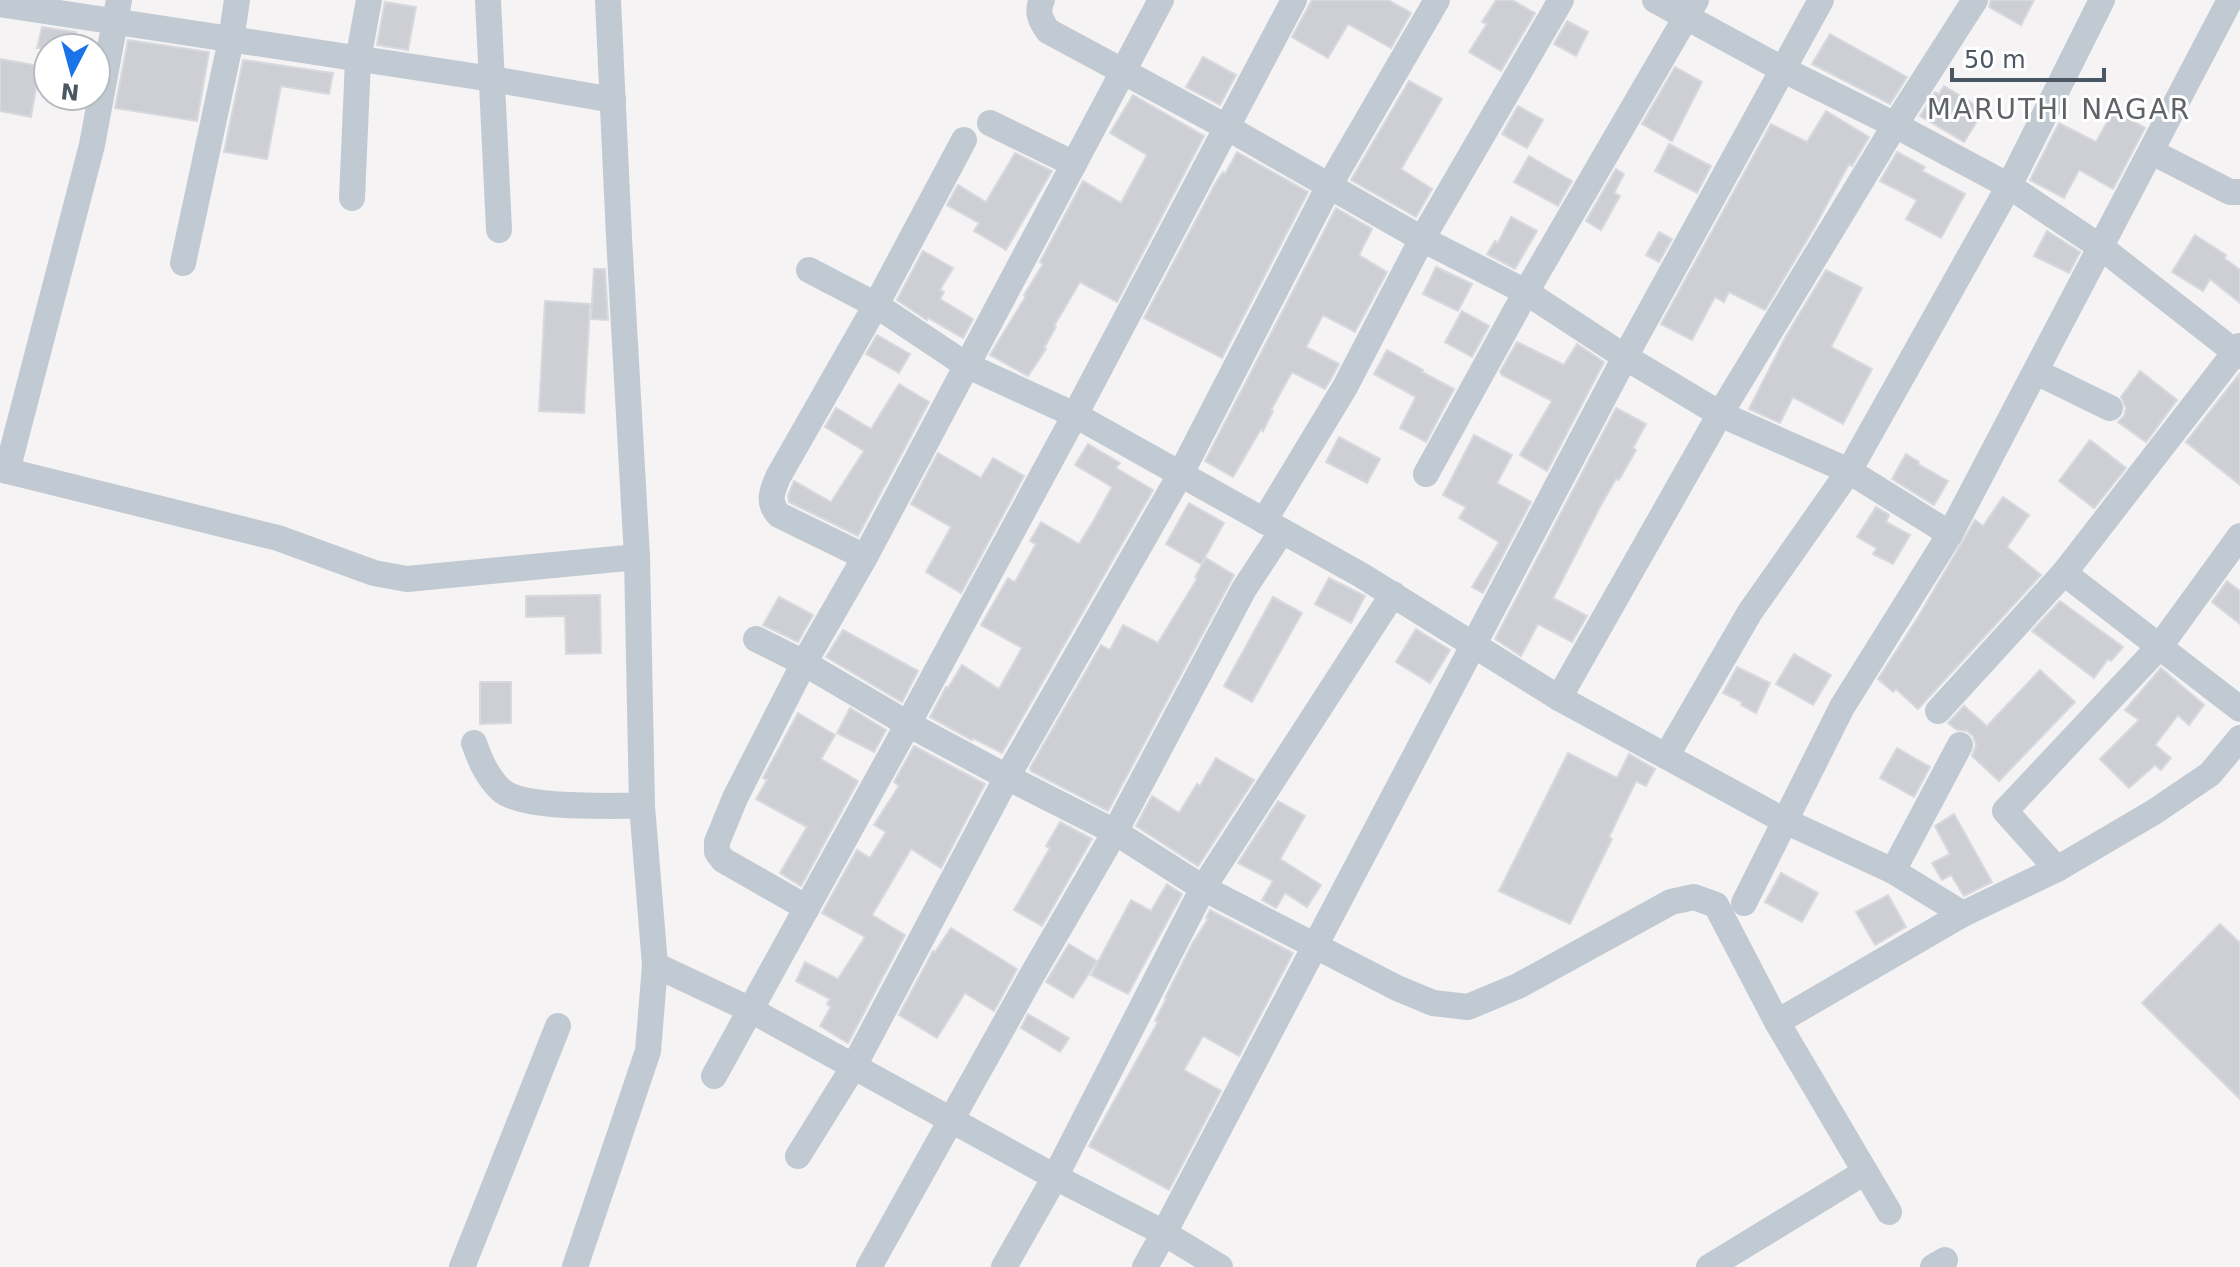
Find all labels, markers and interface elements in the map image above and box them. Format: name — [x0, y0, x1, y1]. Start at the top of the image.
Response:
north arrow — [32, 32, 112, 112]
scale bar — [1952, 32, 2104, 82]
text: 50 m — [1964, 46, 2026, 74]
text: N — [59, 78, 80, 105]
district label: MARUTHI NAGAR — [1927, 93, 2191, 126]

